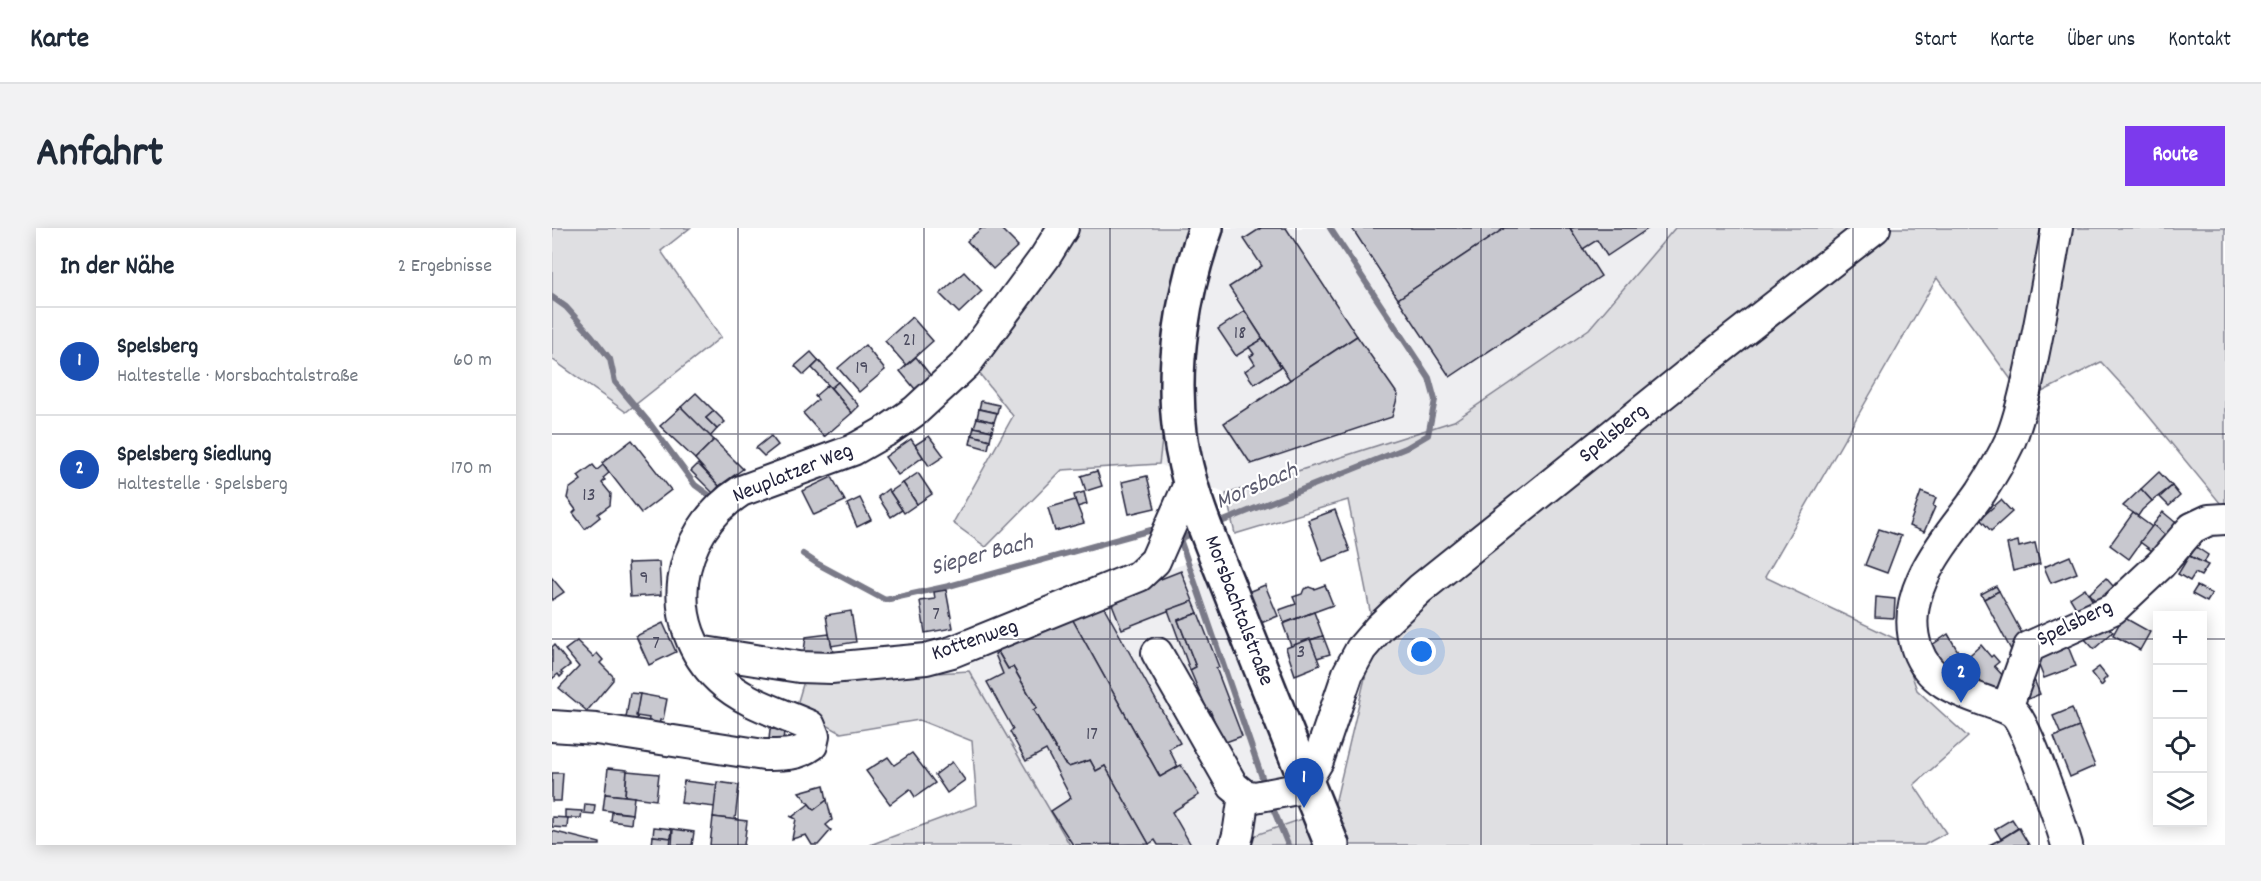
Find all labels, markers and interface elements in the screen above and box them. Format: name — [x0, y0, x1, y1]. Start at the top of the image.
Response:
text: Karte — [30, 21, 89, 61]
text: Start — [1915, 26, 1957, 56]
text: Karte — [1990, 26, 2034, 56]
text: Über uns — [2067, 26, 2135, 56]
text: Kontakt — [2168, 26, 2231, 56]
text: Anfahrt — [36, 126, 163, 186]
button: Route — [2125, 126, 2225, 186]
text: In der Nähe — [60, 249, 174, 286]
text: 2 Ergebnisse — [397, 253, 492, 281]
house number: 18 — [1234, 320, 1246, 348]
house number: 21 — [902, 327, 916, 355]
text: Spelsberg — [117, 332, 198, 363]
text: 1 — [77, 347, 82, 375]
text: 60 m — [453, 347, 492, 375]
house number: 19 — [855, 355, 869, 383]
text: Haltestelle · Morsbachtalstraße — [117, 363, 358, 391]
street label: Spelsberg — [1573, 396, 1655, 472]
street label: Neuplatzer Weg — [728, 436, 858, 512]
text: Spelsberg Siedlung — [117, 440, 271, 471]
water label: Morsbach — [1211, 454, 1304, 519]
text: 2 — [75, 455, 84, 483]
text: 170 m — [451, 455, 492, 483]
text: Haltestelle · Spelsberg — [117, 471, 288, 499]
house number: 13 — [582, 482, 596, 510]
water label: Sieper Bach — [927, 526, 1038, 586]
street label: Morsbachtalstraße — [1195, 531, 1281, 691]
house number: 9 — [639, 565, 649, 593]
street label: Spelsberg — [2032, 592, 2118, 656]
house number: 7 — [932, 601, 940, 629]
map controls — [2153, 611, 2207, 827]
button: + — [2153, 611, 2207, 665]
street label: Kottenweg — [928, 612, 1022, 670]
house number: 7 — [652, 630, 660, 658]
your location — [1407, 637, 1436, 666]
house number: 3 — [1297, 639, 1305, 667]
pin: 2 — [1942, 654, 1980, 703]
button: − — [2153, 665, 2207, 719]
button: locate — [2153, 719, 2207, 773]
house number: 17 — [1086, 721, 1098, 749]
pin: 1 — [1284, 758, 1323, 808]
button: layers — [2153, 773, 2207, 827]

